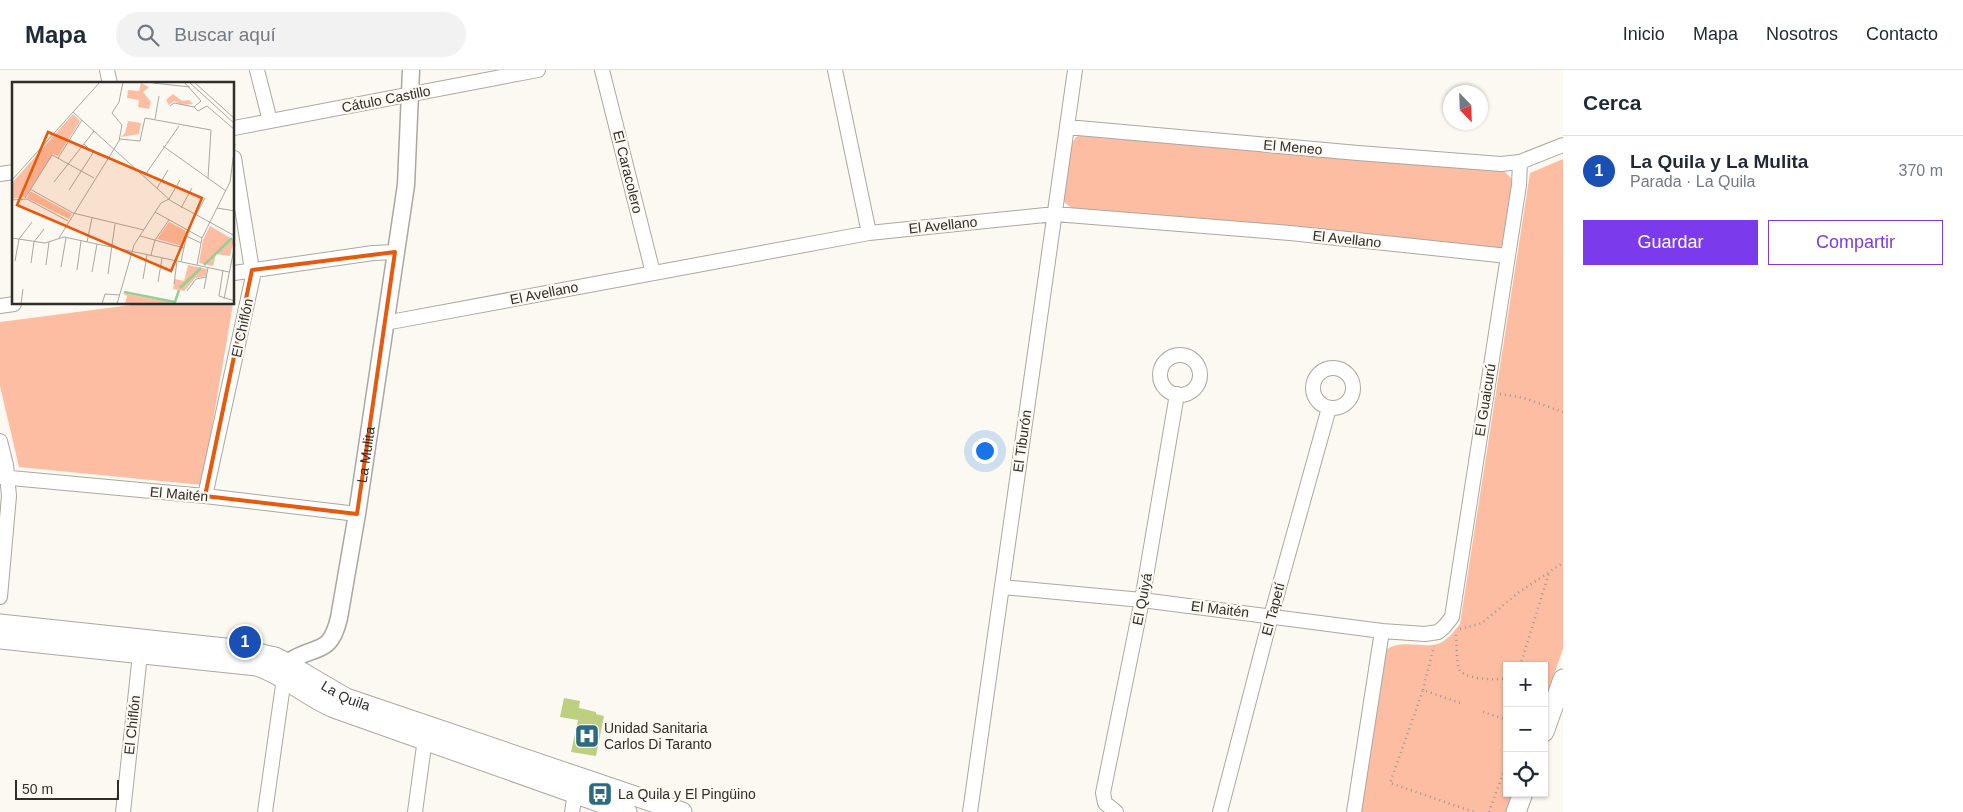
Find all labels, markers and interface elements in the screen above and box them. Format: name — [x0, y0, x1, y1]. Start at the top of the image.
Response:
search box — [116, 12, 466, 57]
text: Mapa — [25, 21, 86, 48]
icon: search — [134, 21, 162, 49]
text: Buscar aquí — [174, 24, 276, 45]
text: Inicio — [1623, 24, 1665, 44]
text: Mapa — [1693, 24, 1738, 44]
text: Nosotros — [1766, 24, 1838, 44]
text: Contacto — [1866, 24, 1938, 44]
inset map — [12, 82, 235, 305]
street label: Cátulo Castillo — [340, 82, 432, 115]
north arrow — [1443, 85, 1488, 130]
text: Cerca — [1583, 91, 1641, 114]
street label: El Caracolero — [610, 129, 646, 215]
street label: El Meneo — [1263, 136, 1323, 158]
text: La Quila y La Mulita — [1630, 151, 1808, 172]
text: 1 — [1595, 162, 1603, 179]
text: 370 m — [1899, 162, 1943, 179]
text: Parada · La Quila — [1630, 173, 1755, 190]
street label: El Avellano — [908, 213, 978, 237]
button: Guardar — [1583, 220, 1758, 265]
button: Compartir — [1768, 220, 1943, 265]
street label: El Avellano — [1312, 227, 1382, 251]
street label: El Avellano — [509, 279, 580, 307]
street label: El Chiflón — [228, 297, 256, 359]
street label: El Guaicurú — [1471, 363, 1499, 437]
street label: El Tiburón — [1010, 409, 1034, 473]
street label: La Mulita — [354, 425, 378, 484]
your location — [972, 438, 998, 464]
street label: El Maitén — [149, 483, 209, 505]
street label: El Quiyá — [1129, 571, 1155, 627]
street label: El Tapetí — [1258, 581, 1288, 637]
street label: El Maitén — [1190, 598, 1250, 620]
pin: 1 — [229, 623, 261, 661]
map controls — [1503, 662, 1548, 797]
button: + — [1503, 662, 1548, 707]
street label: La Quila — [318, 677, 372, 714]
street label: El Chiflón — [121, 694, 143, 756]
button: − — [1503, 707, 1548, 752]
place label: Unidad Sanitaria Carlos Di Taranto — [604, 720, 712, 752]
hospital icon: Unidad Sanitaria Carlos Di Taranto — [574, 723, 600, 749]
button: locate — [1503, 752, 1548, 797]
scale bar — [15, 777, 119, 800]
text: 50 m — [22, 781, 53, 797]
bus stop icon: La Quila y El Pingüino — [587, 781, 613, 807]
place label: La Quila y El Pingüino — [618, 786, 756, 802]

